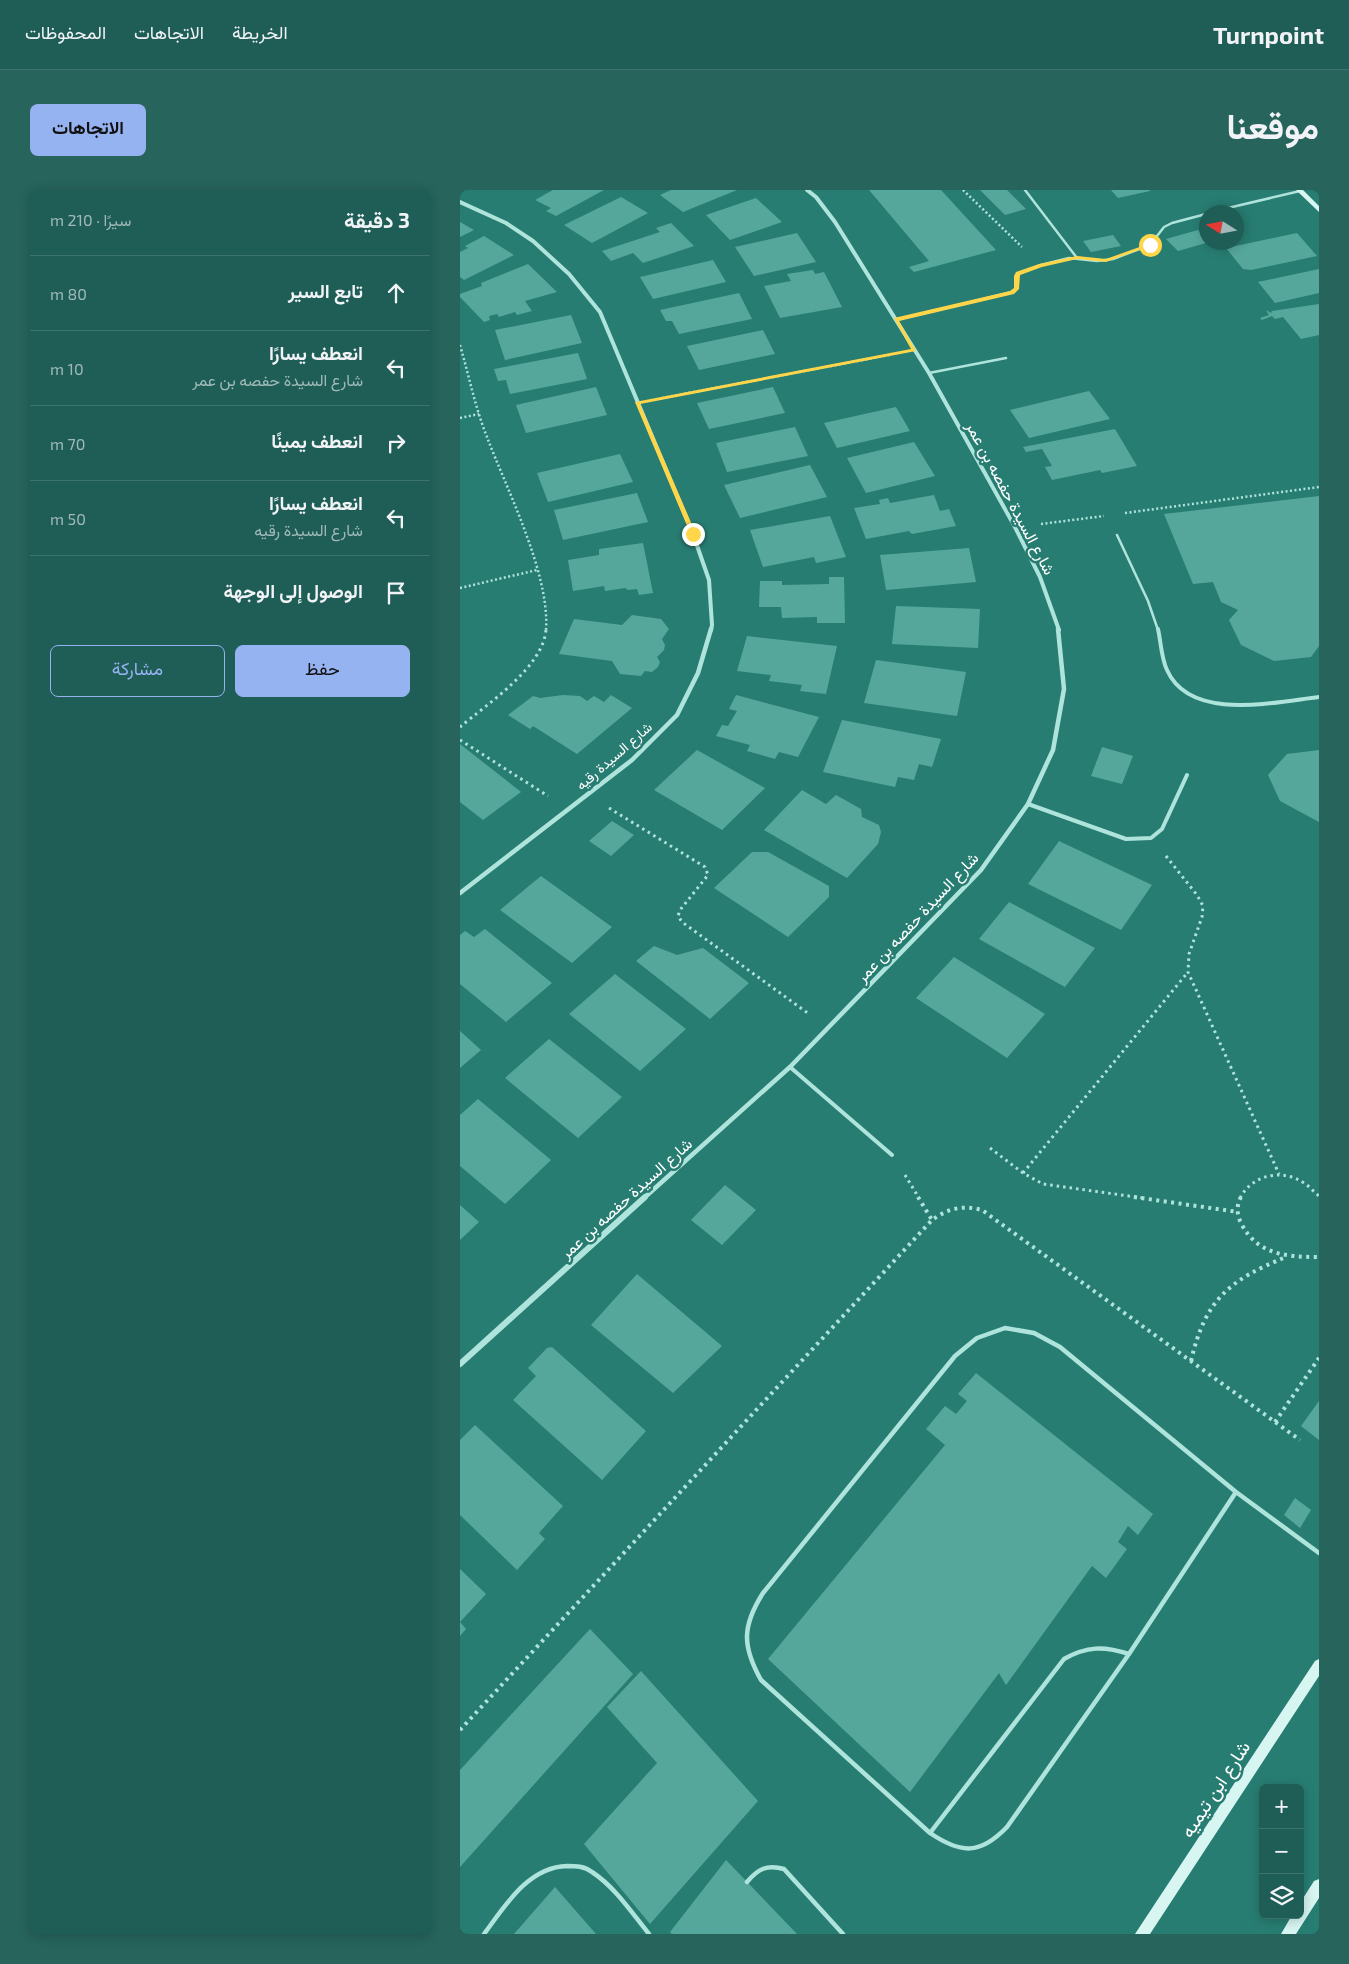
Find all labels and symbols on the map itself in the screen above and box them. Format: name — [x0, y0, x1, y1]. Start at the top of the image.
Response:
north arrow — [1199, 205, 1244, 250]
route start — [1139, 234, 1162, 257]
street label: شارع السيدة حفصه بن عمر — [960, 417, 1060, 579]
route end — [682, 523, 705, 546]
street label: شارع السيدة رقيه — [572, 718, 657, 796]
street label: شارع السيدة حفصه بن عمر — [851, 848, 984, 988]
street label: شارع السيدة حفصه بن عمر — [555, 1133, 697, 1265]
street label: شارع ابن تيميه — [1175, 1736, 1256, 1843]

